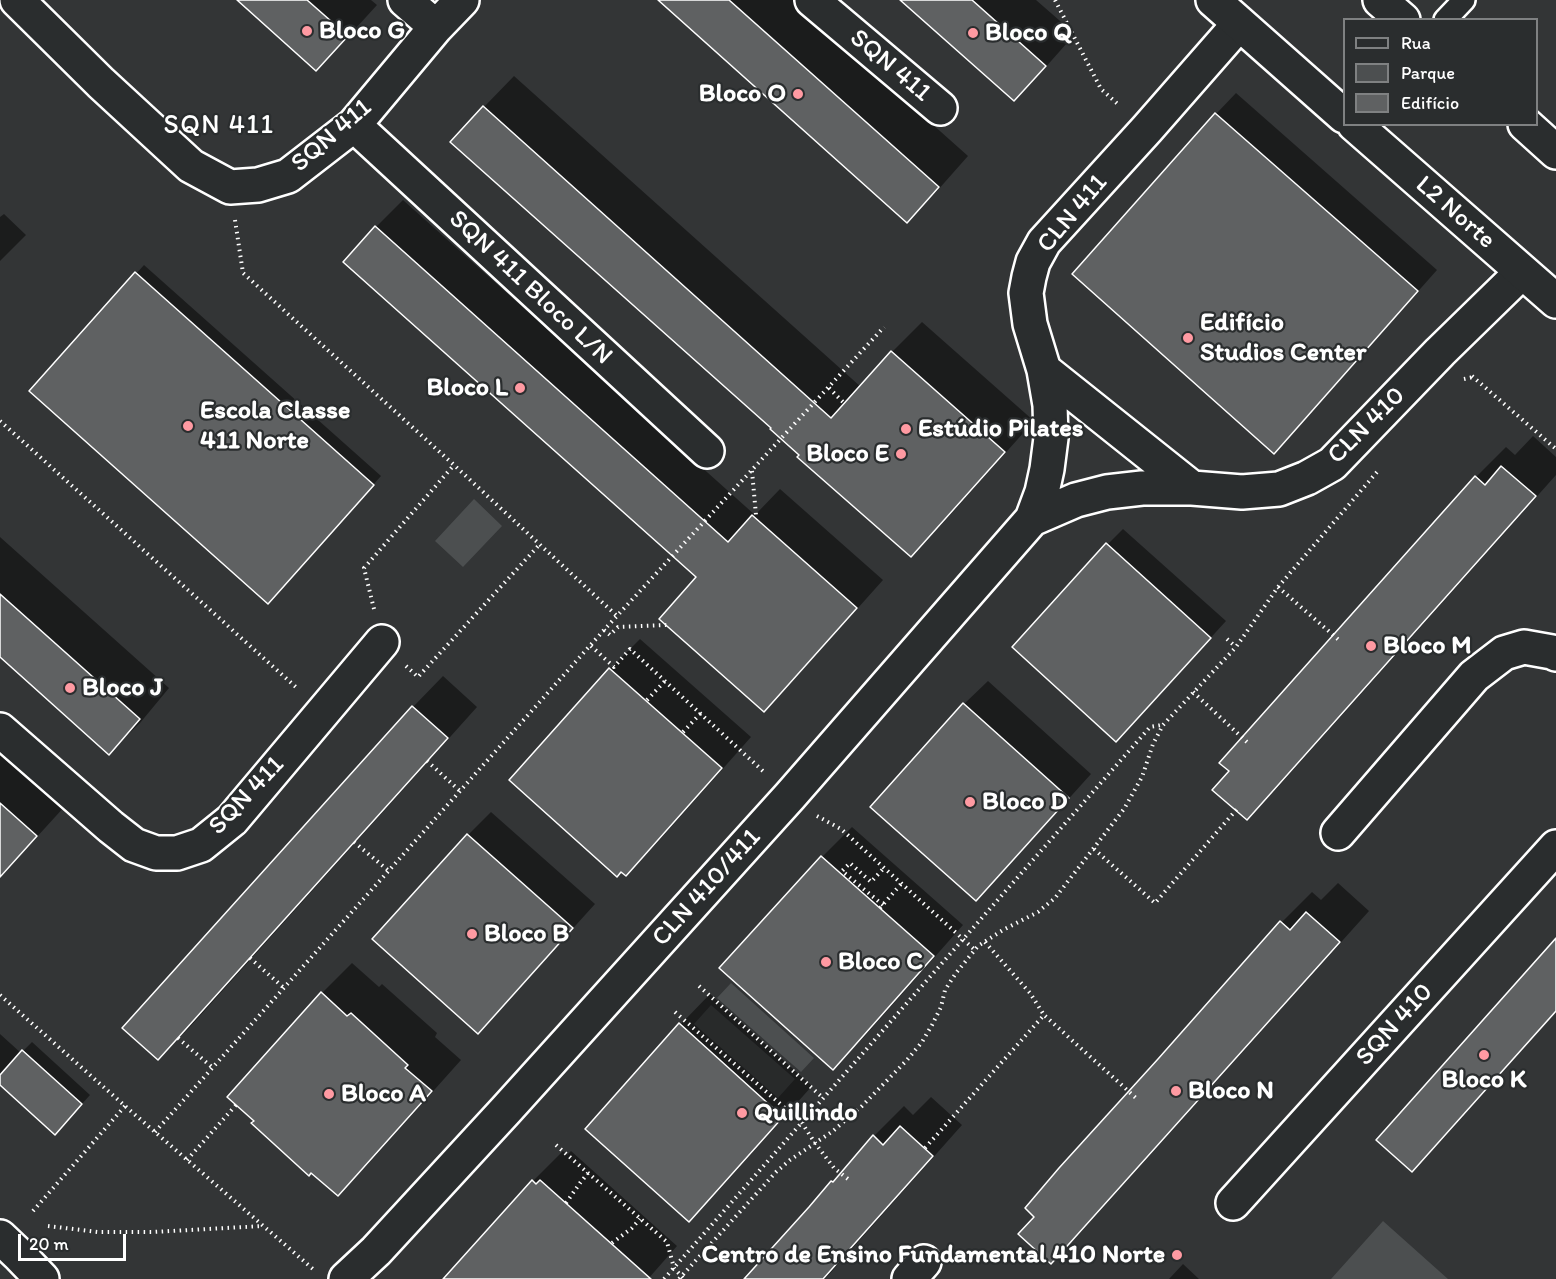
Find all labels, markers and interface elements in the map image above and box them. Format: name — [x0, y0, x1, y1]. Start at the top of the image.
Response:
place label: Bloco G — [319, 15, 405, 47]
place label: Bloco Q — [985, 17, 1072, 49]
legend — [1343, 18, 1538, 126]
street label: SQN 411 — [843, 23, 937, 109]
marker: Bloco G — [300, 24, 314, 38]
marker: Bloco Q — [966, 26, 980, 40]
text: Rua — [1401, 32, 1431, 54]
text: Parque — [1401, 62, 1455, 84]
place label: Bloco O — [699, 78, 786, 110]
marker: Bloco O — [791, 87, 805, 101]
text: Edifício — [1401, 92, 1459, 114]
street label: SQN 411 — [285, 93, 379, 179]
district label: SQN 411 — [164, 110, 274, 142]
street label: CLN 411 — [1031, 168, 1115, 260]
street label: L2 Norte — [1409, 170, 1501, 256]
street label: SQN 411 Bloco L/N — [442, 204, 618, 372]
place label: Edifício Studios Center — [1200, 307, 1366, 368]
marker: Edifício Studios Center — [1181, 331, 1195, 345]
place label: Bloco L — [427, 372, 508, 404]
marker: Bloco L — [513, 381, 527, 395]
street label: CLN 410 — [1322, 381, 1412, 471]
place label: Escola Classe 411 Norte — [200, 395, 350, 456]
place label: Estúdio Pilates — [918, 413, 1083, 445]
marker: Escola Classe 411 Norte — [181, 419, 195, 433]
marker: Estúdio Pilates — [899, 422, 913, 436]
place label: Bloco E — [806, 438, 889, 470]
marker: Bloco E — [894, 447, 908, 461]
place label: Bloco M — [1383, 630, 1472, 662]
marker: Bloco M — [1364, 639, 1378, 653]
place label: Bloco J — [82, 672, 163, 704]
marker: Bloco J — [63, 681, 77, 695]
street label: SQN 411 — [203, 750, 291, 842]
place label: Bloco D — [982, 786, 1068, 818]
marker: Bloco D — [963, 795, 977, 809]
street label: CLN 410/411 — [646, 823, 768, 953]
place label: Bloco B — [484, 918, 569, 950]
marker: Bloco B — [465, 927, 479, 941]
place label: Bloco C — [838, 946, 923, 978]
marker: Bloco C — [819, 955, 833, 969]
street label: SQN 410 — [1350, 977, 1440, 1073]
marker: Bloco K — [1477, 1048, 1491, 1062]
place label: Bloco K — [1442, 1064, 1526, 1096]
place label: Bloco N — [1188, 1075, 1274, 1107]
place label: Bloco A — [341, 1078, 426, 1110]
marker: Bloco N — [1169, 1084, 1183, 1098]
marker: Bloco A — [322, 1087, 336, 1101]
place label: Quillindo — [754, 1097, 858, 1129]
marker: Quillindo — [735, 1106, 749, 1120]
scale bar — [21, 1222, 129, 1260]
text: 20 m — [29, 1233, 69, 1255]
place label: Centro de Ensino Fundamental 410 Norte — [701, 1239, 1165, 1271]
marker: Centro de Ensino Fundamental 410 Norte — [1170, 1248, 1184, 1262]

